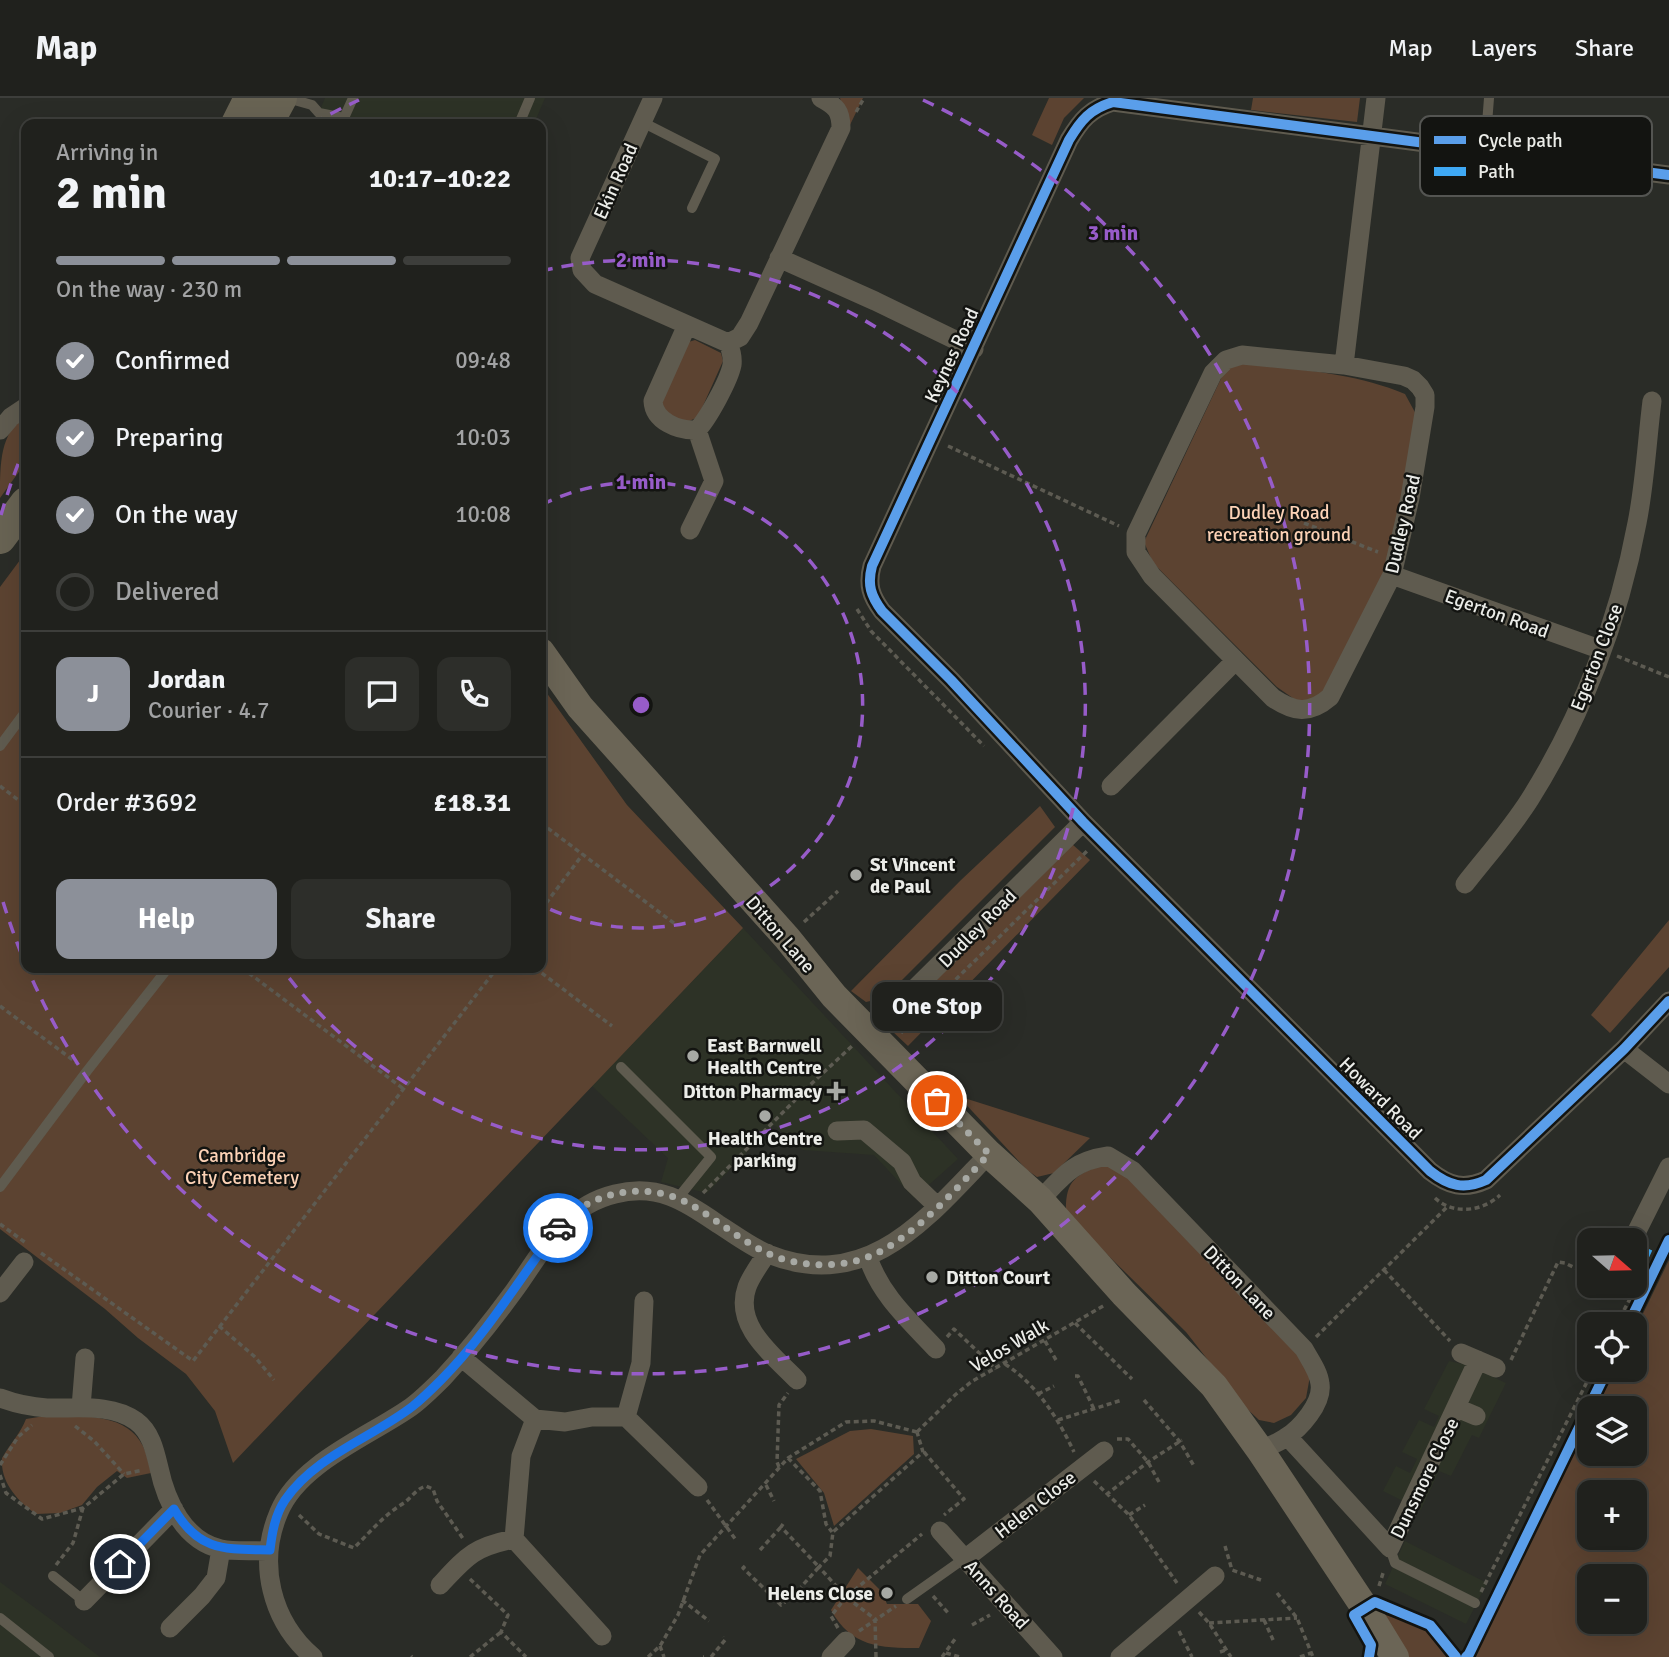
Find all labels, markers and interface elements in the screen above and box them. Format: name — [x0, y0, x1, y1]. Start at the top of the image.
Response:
text: Map — [35, 28, 97, 69]
text: Map — [1388, 33, 1433, 63]
text: Layers — [1471, 33, 1537, 63]
text: Share — [1575, 33, 1634, 63]
legend — [1420, 116, 1652, 196]
text: Cycle path — [1478, 129, 1563, 153]
text: Arriving in — [56, 138, 158, 167]
street label: Ekin Road — [589, 140, 643, 223]
text: Path — [1478, 160, 1515, 184]
text: 10:17–10:22 — [369, 163, 511, 195]
text: 2 min — [56, 165, 167, 221]
text: 3 min — [1088, 220, 1138, 246]
text: 2 min — [616, 247, 666, 273]
text: On the way · 230 m — [56, 275, 242, 304]
street label: Keynes Road — [919, 304, 984, 407]
icon: check — [56, 342, 94, 380]
text: Confirmed — [115, 345, 230, 377]
text: 09:48 — [455, 346, 511, 375]
icon: check — [56, 419, 94, 457]
text: Preparing — [115, 422, 223, 454]
text: 10:03 — [455, 423, 511, 452]
text: 1 min — [616, 469, 666, 495]
street label: Dudley Road — [1380, 472, 1426, 576]
icon: check — [56, 496, 94, 534]
text: On the way — [115, 499, 238, 531]
text: 10:08 — [455, 500, 511, 529]
park label: Dudley Road recreation ground — [1207, 501, 1351, 547]
text: Delivered — [115, 576, 220, 608]
street label: Egerton Road — [1441, 584, 1552, 644]
street label: Egerton Close — [1565, 600, 1628, 714]
button: chat — [345, 657, 419, 731]
button: phone — [437, 657, 511, 731]
text: Jordan — [148, 664, 225, 696]
text: J — [87, 678, 99, 710]
centre of rings — [629, 693, 653, 717]
text: Courier · 4.7 — [148, 696, 269, 725]
text: Order #3692 — [56, 787, 197, 819]
text: £18.31 — [433, 787, 511, 819]
place label: St Vincent de Paul — [870, 853, 955, 899]
marker: St Vincent de Paul — [848, 867, 864, 883]
button: Help — [56, 879, 277, 959]
button: Share — [291, 879, 511, 959]
street label: Dudley Road — [933, 884, 1022, 973]
street label: Ditton Lane — [740, 891, 820, 978]
callout: One Stop — [872, 982, 1002, 1031]
text: One Stop — [892, 992, 982, 1021]
place label: East Barnwell Health Centre — [707, 1034, 822, 1080]
marker: East Barnwell Health Centre — [685, 1048, 701, 1064]
street label: Howard Road — [1334, 1052, 1427, 1145]
pin — [907, 1071, 967, 1131]
place label: Ditton Pharmacy — [683, 1080, 823, 1104]
icon: bag — [918, 1082, 956, 1120]
marker: Ditton Pharmacy — [828, 1083, 844, 1099]
marker: Health Centre parking — [757, 1108, 773, 1124]
place label: Health Centre parking — [708, 1127, 822, 1173]
park label: Cambridge City Cemetery — [185, 1144, 299, 1190]
courier — [523, 1193, 593, 1263]
icon: car — [539, 1209, 577, 1247]
north arrow — [1577, 1228, 1647, 1298]
map controls — [1577, 1228, 1647, 1634]
street label: Ditton Lane — [1198, 1240, 1281, 1325]
place label: Ditton Court — [946, 1266, 1050, 1290]
marker: Ditton Court — [924, 1269, 940, 1285]
button: locate — [1577, 1312, 1647, 1382]
street label: Velos Walk — [966, 1313, 1054, 1378]
button: layers — [1577, 1396, 1647, 1466]
street label: Dunsmore Close — [1385, 1414, 1464, 1543]
street label: Helen Close — [990, 1466, 1081, 1544]
button: + — [1577, 1480, 1647, 1550]
pin — [90, 1534, 150, 1594]
icon: home — [101, 1545, 139, 1583]
street label: Anns Road — [959, 1555, 1034, 1634]
button: − — [1577, 1564, 1647, 1634]
place label: Helens Close — [767, 1582, 873, 1606]
marker: Helens Close — [879, 1585, 895, 1601]

